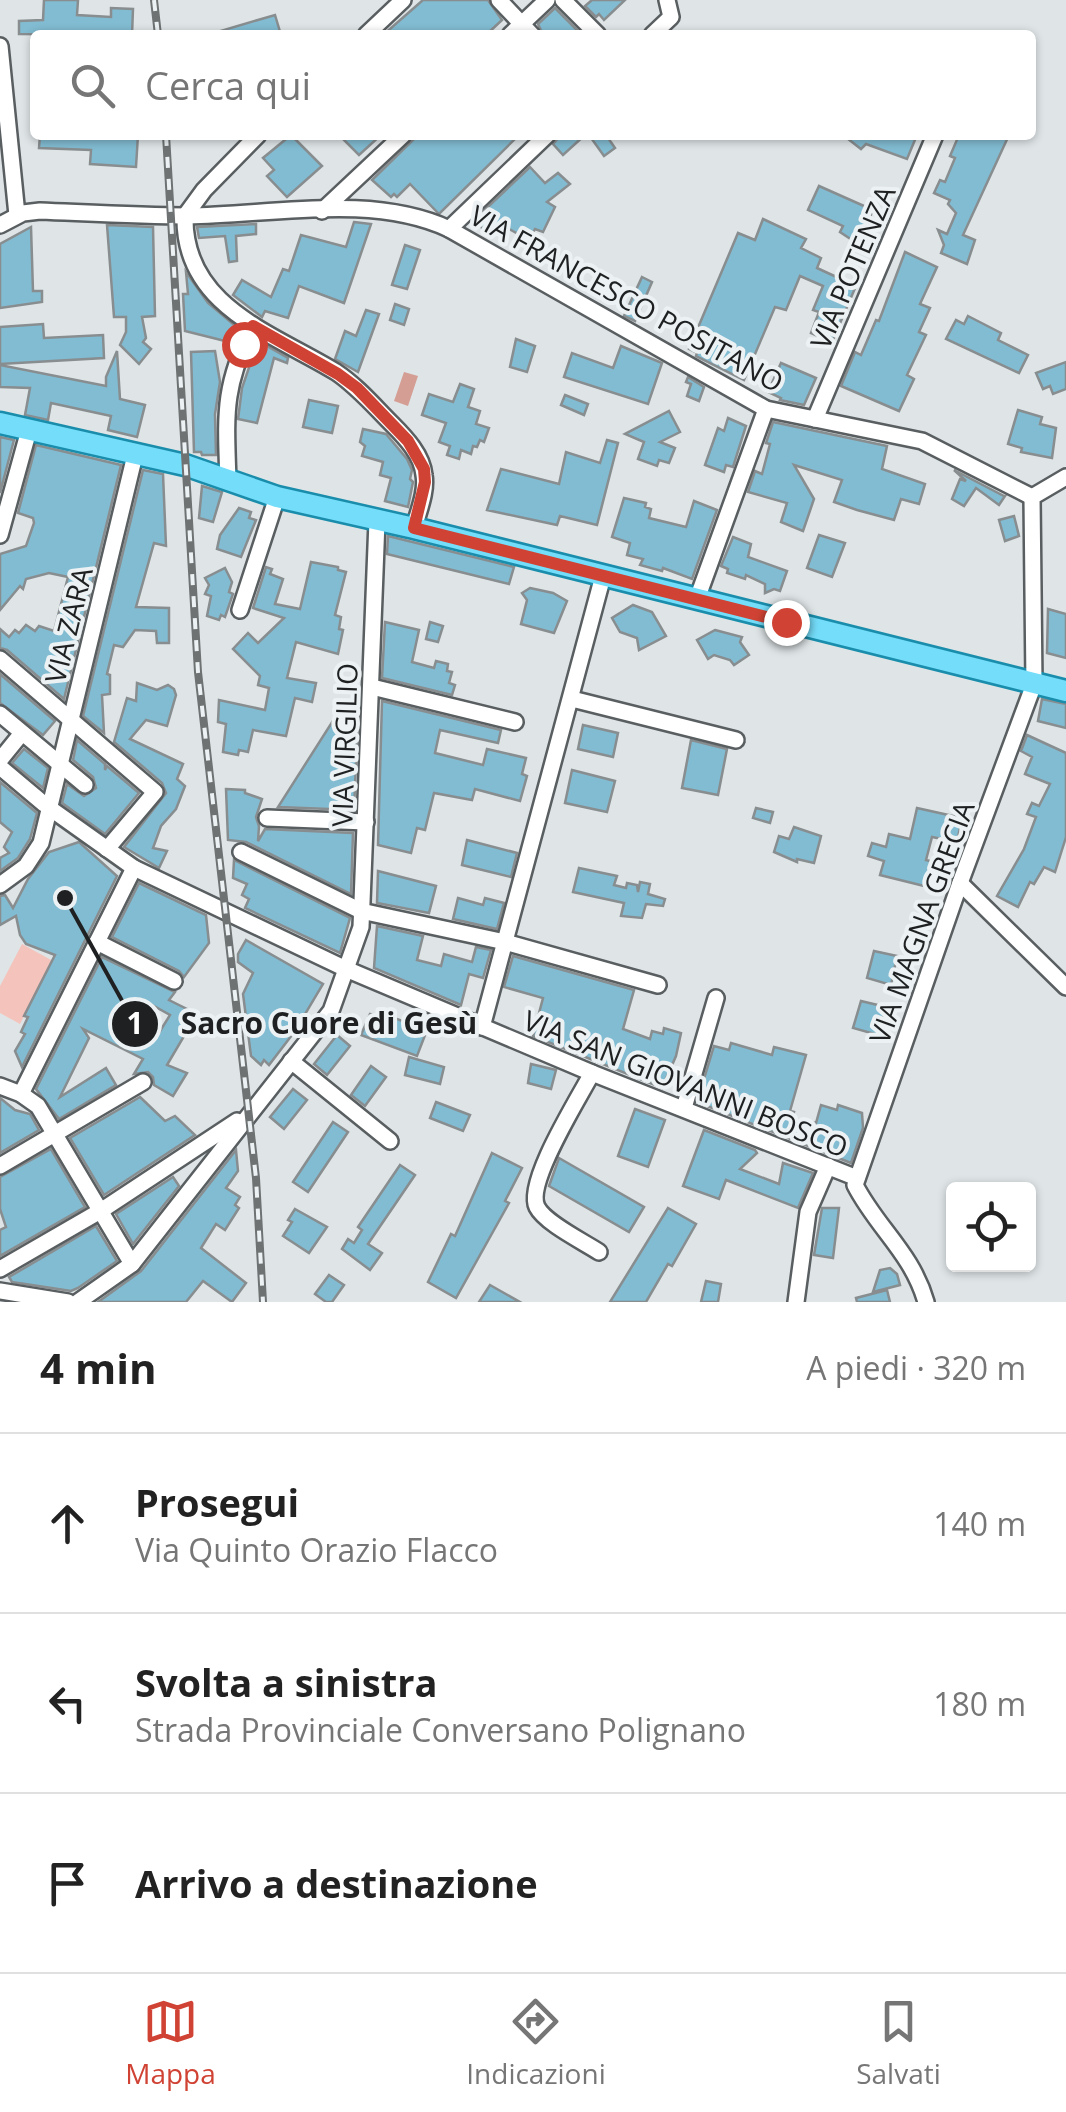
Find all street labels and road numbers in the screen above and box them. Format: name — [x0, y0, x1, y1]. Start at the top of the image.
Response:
street label: VIA POTENZA — [801, 179, 904, 354]
street label: VIA FRANCESCO POSITANO — [463, 196, 791, 400]
street label: VIA ZARA — [35, 563, 101, 687]
street label: VIA VIRGILIO — [322, 663, 366, 827]
street label: VIA MAGNA GRECIA — [860, 795, 983, 1048]
street label: VIA SAN GIOVANNI BOSCO — [518, 1000, 854, 1166]

